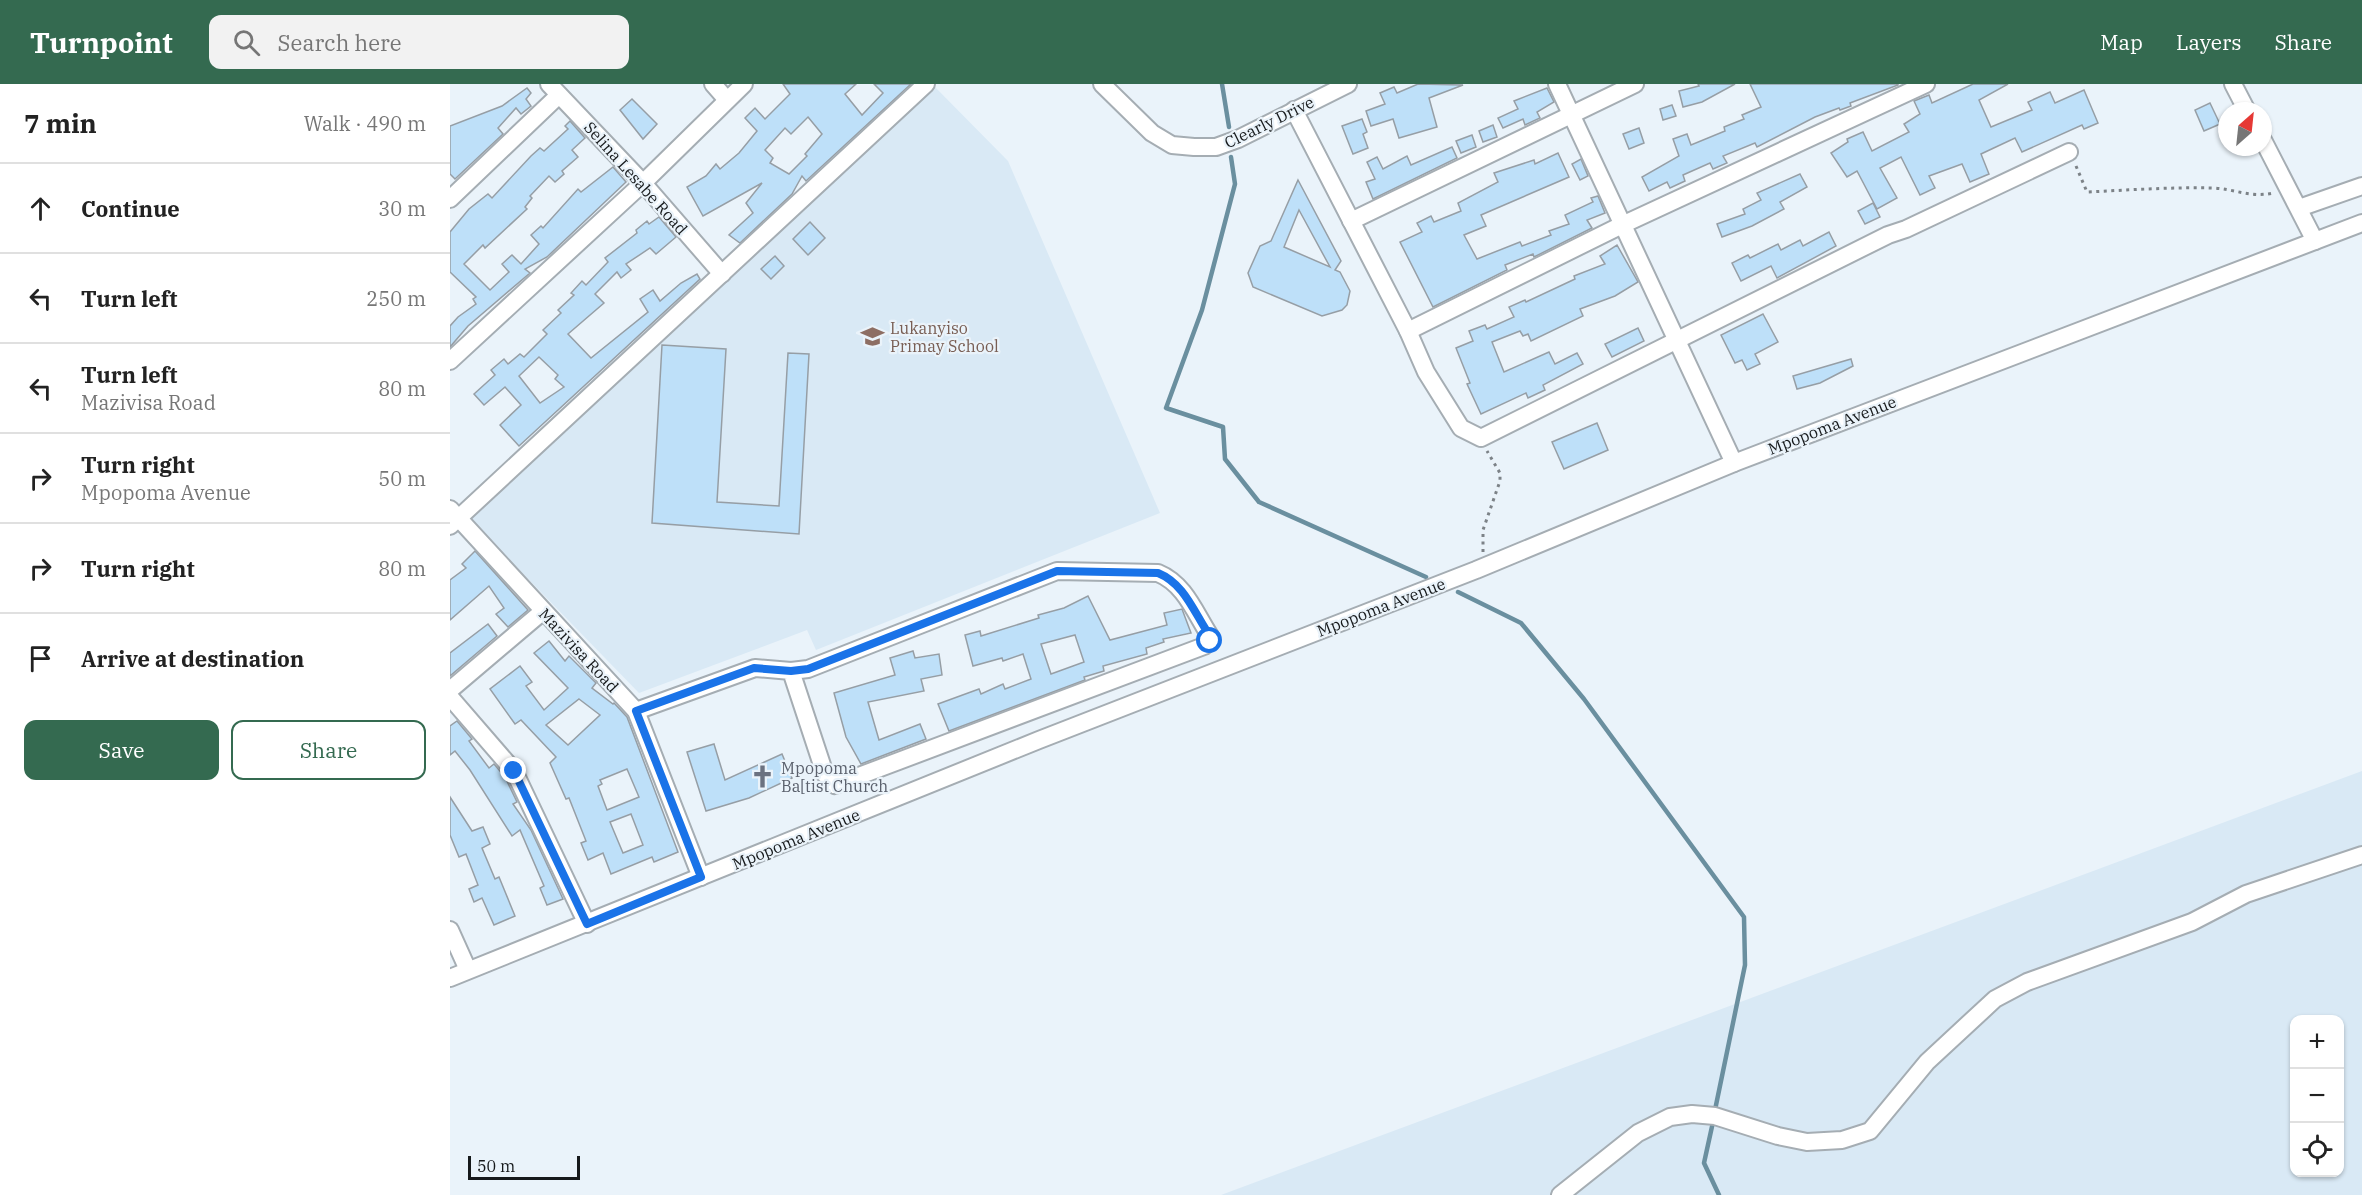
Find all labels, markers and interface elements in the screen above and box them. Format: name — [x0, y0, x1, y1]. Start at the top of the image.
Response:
search box — [209, 15, 629, 69]
text: Turnpoint — [30, 24, 173, 61]
icon: search — [230, 26, 263, 59]
text: Search here — [278, 28, 402, 57]
text: Map — [2100, 28, 2143, 56]
text: Layers — [2176, 28, 2242, 56]
text: Share — [2275, 28, 2332, 56]
street label: Clearly Drive — [1221, 92, 1317, 152]
north arrow — [2218, 102, 2272, 156]
text: 7 min — [24, 106, 97, 140]
text: Walk · 490 m — [304, 110, 426, 137]
street label: Selina Lesabe Road — [580, 117, 692, 239]
icon: ahead — [24, 192, 57, 225]
text: Continue — [81, 194, 180, 223]
text: 30 m — [378, 195, 426, 222]
icon: left — [24, 282, 57, 315]
text: Turn left — [81, 284, 177, 313]
text: 250 m — [366, 285, 426, 312]
place label: Lukanyiso Primay School — [890, 318, 999, 356]
school or university icon: Lukanyiso Primay School — [859, 324, 885, 350]
text: Turn left — [81, 360, 177, 389]
icon: left — [24, 372, 57, 405]
text: 80 m — [378, 375, 426, 402]
text: Mazivisa Road — [81, 389, 216, 416]
street label: Mpopoma Avenue — [1765, 391, 1899, 459]
text: Turn right — [81, 450, 195, 479]
icon: right — [24, 462, 57, 495]
text: 50 m — [378, 465, 426, 492]
text: Mpopoma Avenue — [81, 479, 251, 506]
icon: right — [24, 552, 57, 585]
text: Turn right — [81, 554, 195, 583]
text: 80 m — [378, 555, 426, 582]
street label: Mpopoma Avenue — [1314, 573, 1448, 641]
street label: Mazivisa Road — [535, 604, 623, 696]
route start — [1196, 627, 1222, 653]
icon: arrive — [24, 642, 57, 675]
text: Arrive at destination — [81, 644, 304, 673]
button: Save — [24, 720, 219, 780]
button: Share — [231, 720, 426, 780]
route end — [500, 757, 526, 783]
place label: Mpopoma Ba[tist Church — [781, 758, 888, 796]
church icon: Mpopoma Ba[tist Church — [750, 764, 776, 790]
street label: Mpopoma Avenue — [729, 804, 863, 874]
map controls — [2290, 1015, 2344, 1177]
button: + — [2290, 1015, 2344, 1069]
button: − — [2290, 1069, 2344, 1123]
button: locate — [2290, 1123, 2344, 1177]
scale bar — [468, 1153, 580, 1180]
text: 50 m — [477, 1156, 515, 1176]

